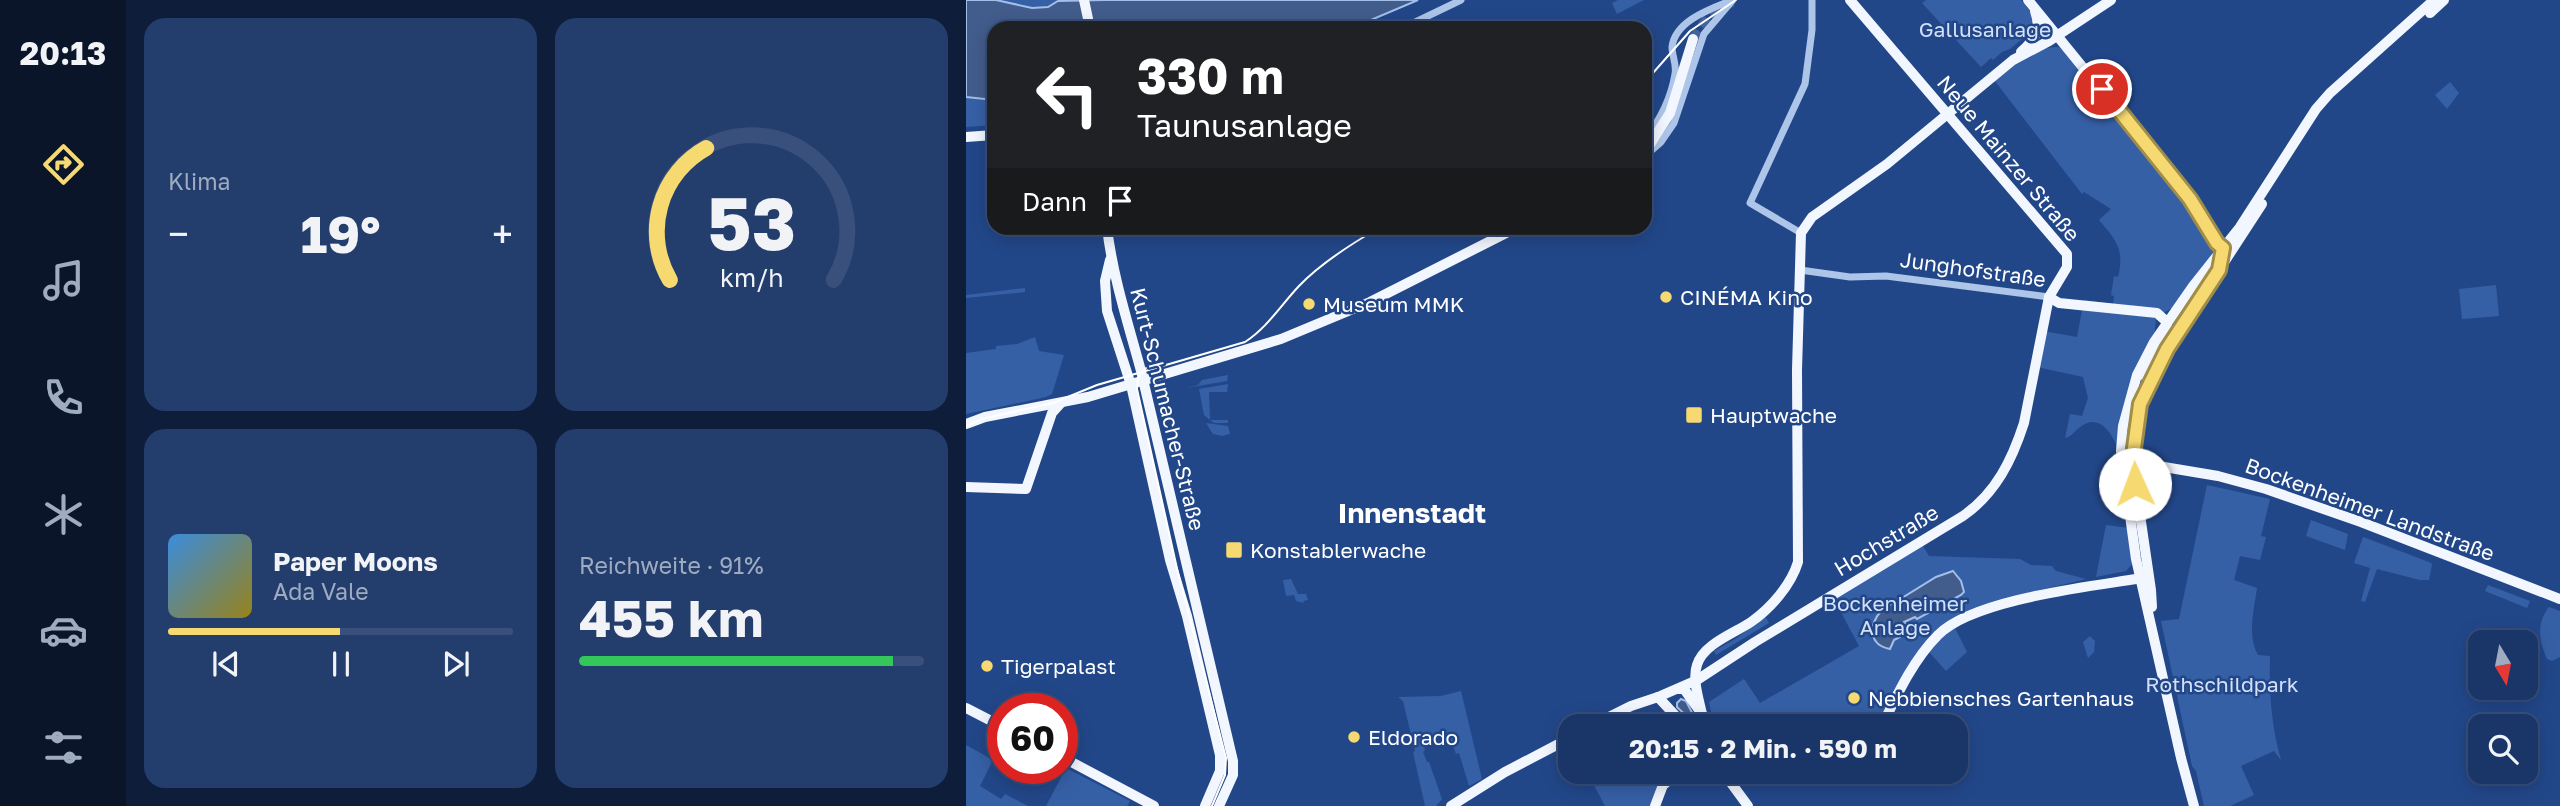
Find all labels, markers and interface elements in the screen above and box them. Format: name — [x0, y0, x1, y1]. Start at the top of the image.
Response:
park label: Gallusanlage — [1919, 16, 2051, 42]
text: 20:13 — [20, 34, 106, 72]
text: 330 m — [1137, 46, 1284, 105]
icon: left — [1022, 49, 1113, 140]
pin — [2072, 59, 2132, 119]
street label: Neue Mainzer Straße — [1932, 70, 2086, 246]
icon: arrive — [2083, 70, 2121, 108]
text: Taunusanlage — [1137, 106, 1352, 144]
icon: directions — [39, 140, 88, 189]
text: Klima — [168, 167, 231, 195]
text: 53 — [707, 180, 796, 267]
icon: arrive — [1101, 182, 1139, 220]
text: Dann — [1022, 186, 1087, 217]
text: 19° — [300, 202, 381, 264]
text: − — [168, 211, 189, 256]
text: + — [492, 211, 513, 256]
street label: Junghofstraße — [1898, 246, 2048, 292]
icon: music — [39, 256, 88, 305]
text: km/h — [720, 262, 783, 293]
place label: CINÉMA Kino — [1680, 284, 1813, 310]
street label: Kurt-Schumacher-Straße — [1125, 285, 1211, 533]
marker: CINÉMA Kino — [1658, 289, 1674, 305]
place label: Museum MMK — [1323, 291, 1464, 317]
marker: Museum MMK — [1301, 296, 1317, 312]
icon: phone — [39, 373, 88, 422]
place label: Hauptwache — [1710, 402, 1837, 428]
marker: Hauptwache — [1684, 405, 1704, 425]
position arrow — [2098, 447, 2172, 521]
street label: Bockenheimer Landstraße — [2242, 452, 2498, 566]
icon: climate — [39, 490, 88, 539]
district label: Innenstadt — [1338, 496, 1486, 529]
street label: Hochstraße — [1829, 499, 1943, 581]
place label: Konstablerwache — [1250, 537, 1426, 563]
marker: Konstablerwache — [1224, 540, 1244, 560]
text: Paper Moons — [273, 546, 438, 577]
text: Reichweite · 91% — [579, 551, 764, 579]
text: Ada Vale — [273, 577, 369, 605]
text: 455 km — [579, 586, 764, 648]
park label: Bockenheimer Anlage — [1823, 590, 1967, 640]
icon: car — [39, 606, 88, 655]
north arrow — [2468, 630, 2538, 700]
map controls — [2468, 630, 2538, 784]
icon: previous — [207, 645, 245, 683]
icon: pause — [322, 645, 360, 683]
icon: next — [437, 645, 475, 683]
place label: Tigerpalast — [1001, 653, 1116, 679]
marker: Tigerpalast — [979, 658, 995, 674]
park label: Rothschildpark — [2145, 671, 2299, 697]
place label: Nebbiensches Gartenhaus — [1868, 685, 2134, 711]
marker: Nebbiensches Gartenhaus — [1846, 690, 1862, 706]
speed limit sign: 60 — [987, 693, 1078, 784]
button: search — [2468, 714, 2538, 784]
icon: filters — [39, 723, 88, 772]
place label: Eldorado — [1368, 724, 1458, 750]
marker: Eldorado — [1346, 729, 1362, 745]
text: 20:15 · 2 Min. · 590 m — [1629, 733, 1897, 764]

